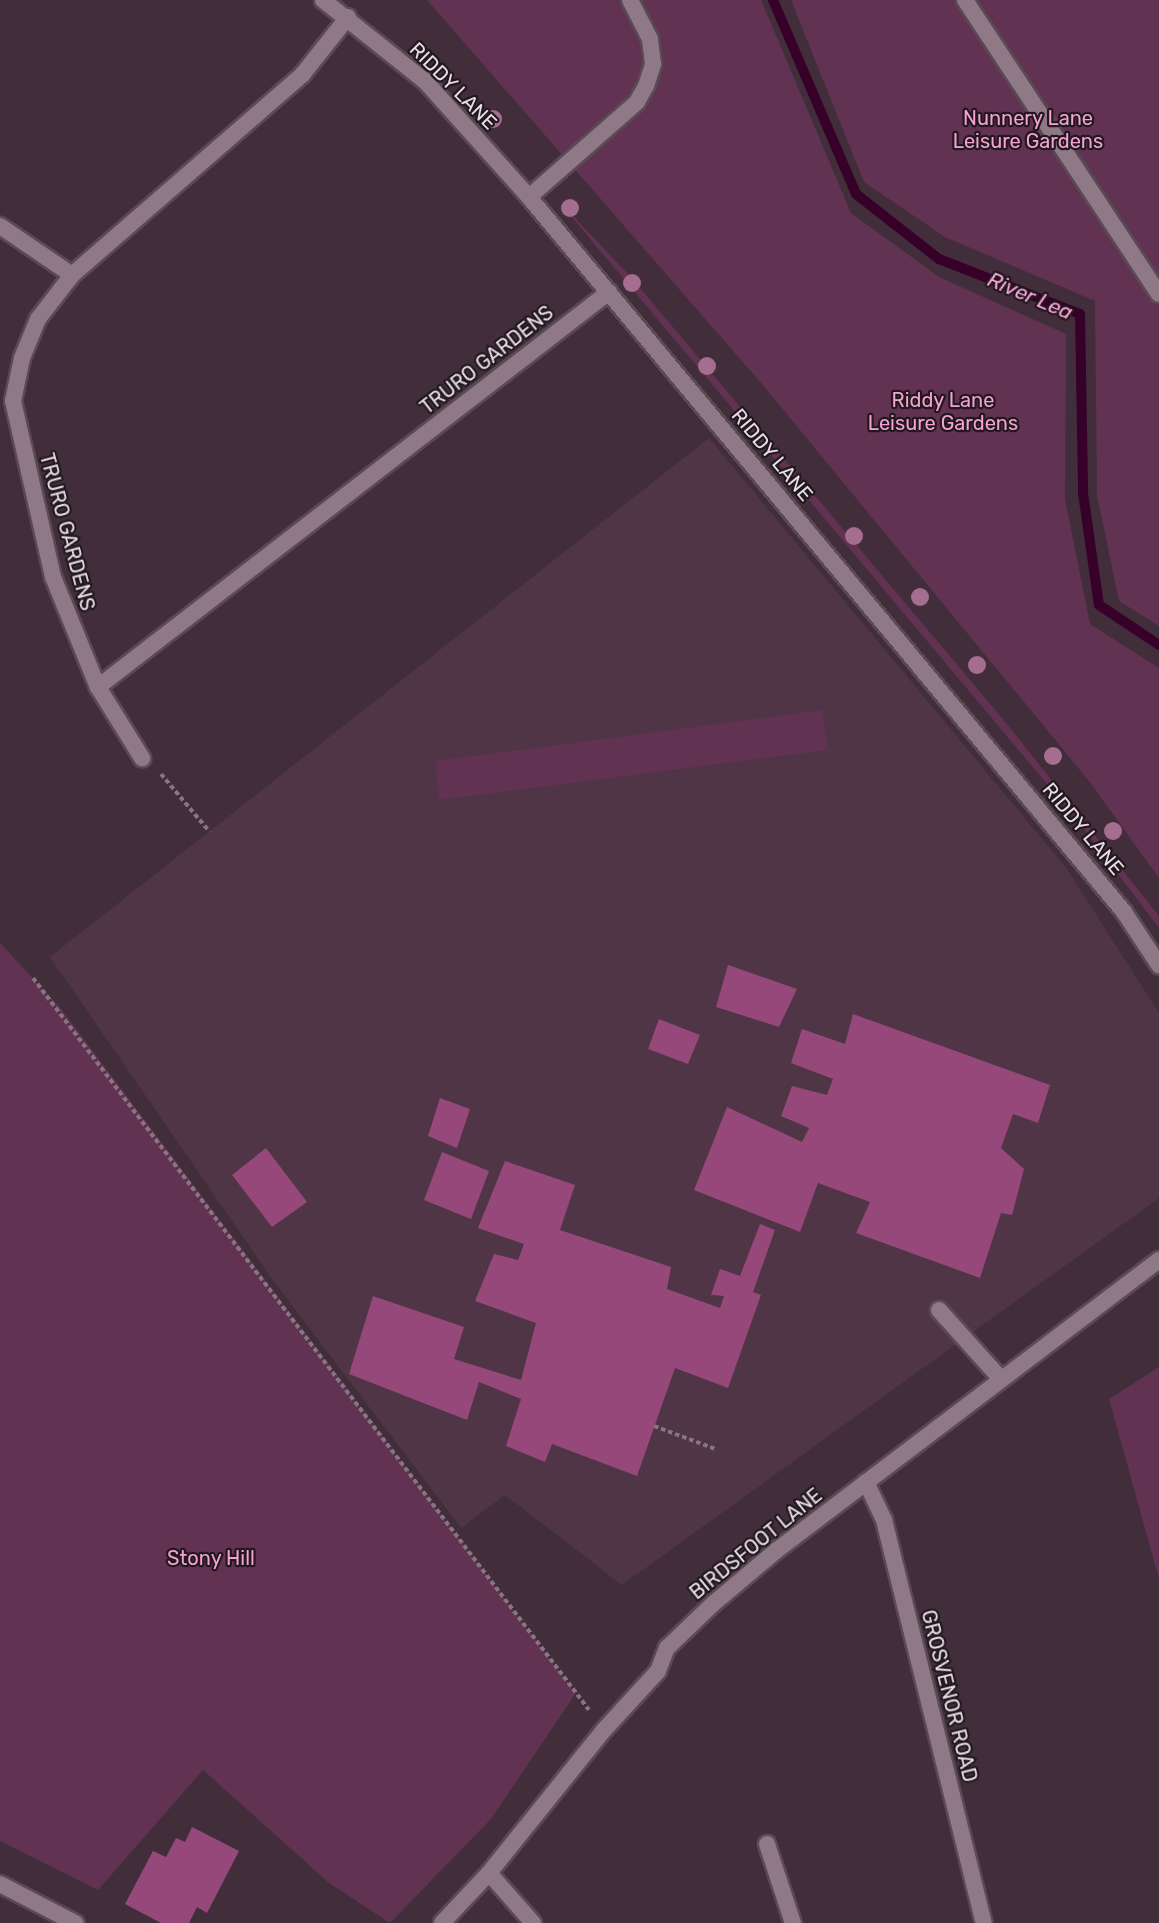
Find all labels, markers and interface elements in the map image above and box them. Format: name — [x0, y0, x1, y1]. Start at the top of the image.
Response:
street label: RIDDY LANE — [404, 37, 502, 135]
park label: Nunnery Lane Leisure Gardens — [953, 107, 1103, 154]
water label: River Lea — [983, 267, 1077, 325]
street label: TRURO GARDENS — [416, 301, 558, 419]
park label: Riddy Lane Leisure Gardens — [868, 389, 1018, 436]
street label: RIDDY LANE — [726, 404, 818, 506]
street label: TRURO GARDENS — [34, 451, 100, 613]
street label: RIDDY LANE — [1037, 778, 1129, 880]
street label: BIRDSFOOT LANE — [685, 1483, 827, 1605]
park label: Stony Hill — [167, 1546, 255, 1570]
street label: GROSVENOR ROAD — [916, 1608, 982, 1784]

